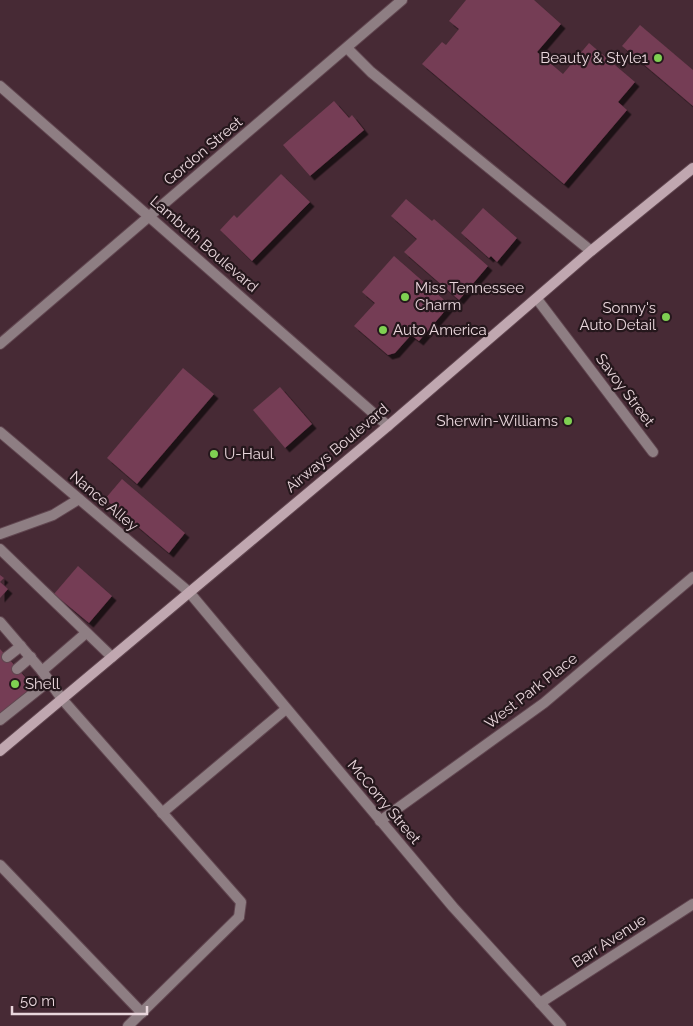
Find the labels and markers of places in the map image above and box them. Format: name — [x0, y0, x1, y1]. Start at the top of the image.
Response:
place label: Beauty & Style1 — [540, 49, 649, 67]
marker: Beauty & Style1 — [652, 52, 664, 64]
place label: Miss Tennessee Charm — [415, 279, 524, 314]
marker: Miss Tennessee Charm — [399, 291, 411, 303]
place label: Sonny's Auto Detail — [579, 299, 657, 334]
marker: Sonny's Auto Detail — [660, 311, 672, 323]
place label: Auto America — [393, 321, 487, 339]
marker: Auto America — [377, 324, 389, 336]
place label: Sherwin-Williams — [436, 412, 558, 430]
marker: Sherwin-Williams — [562, 415, 574, 427]
place label: U-Haul — [224, 445, 275, 463]
marker: U-Haul — [208, 448, 220, 460]
place label: Shell — [25, 675, 61, 693]
marker: Shell — [9, 678, 21, 690]

